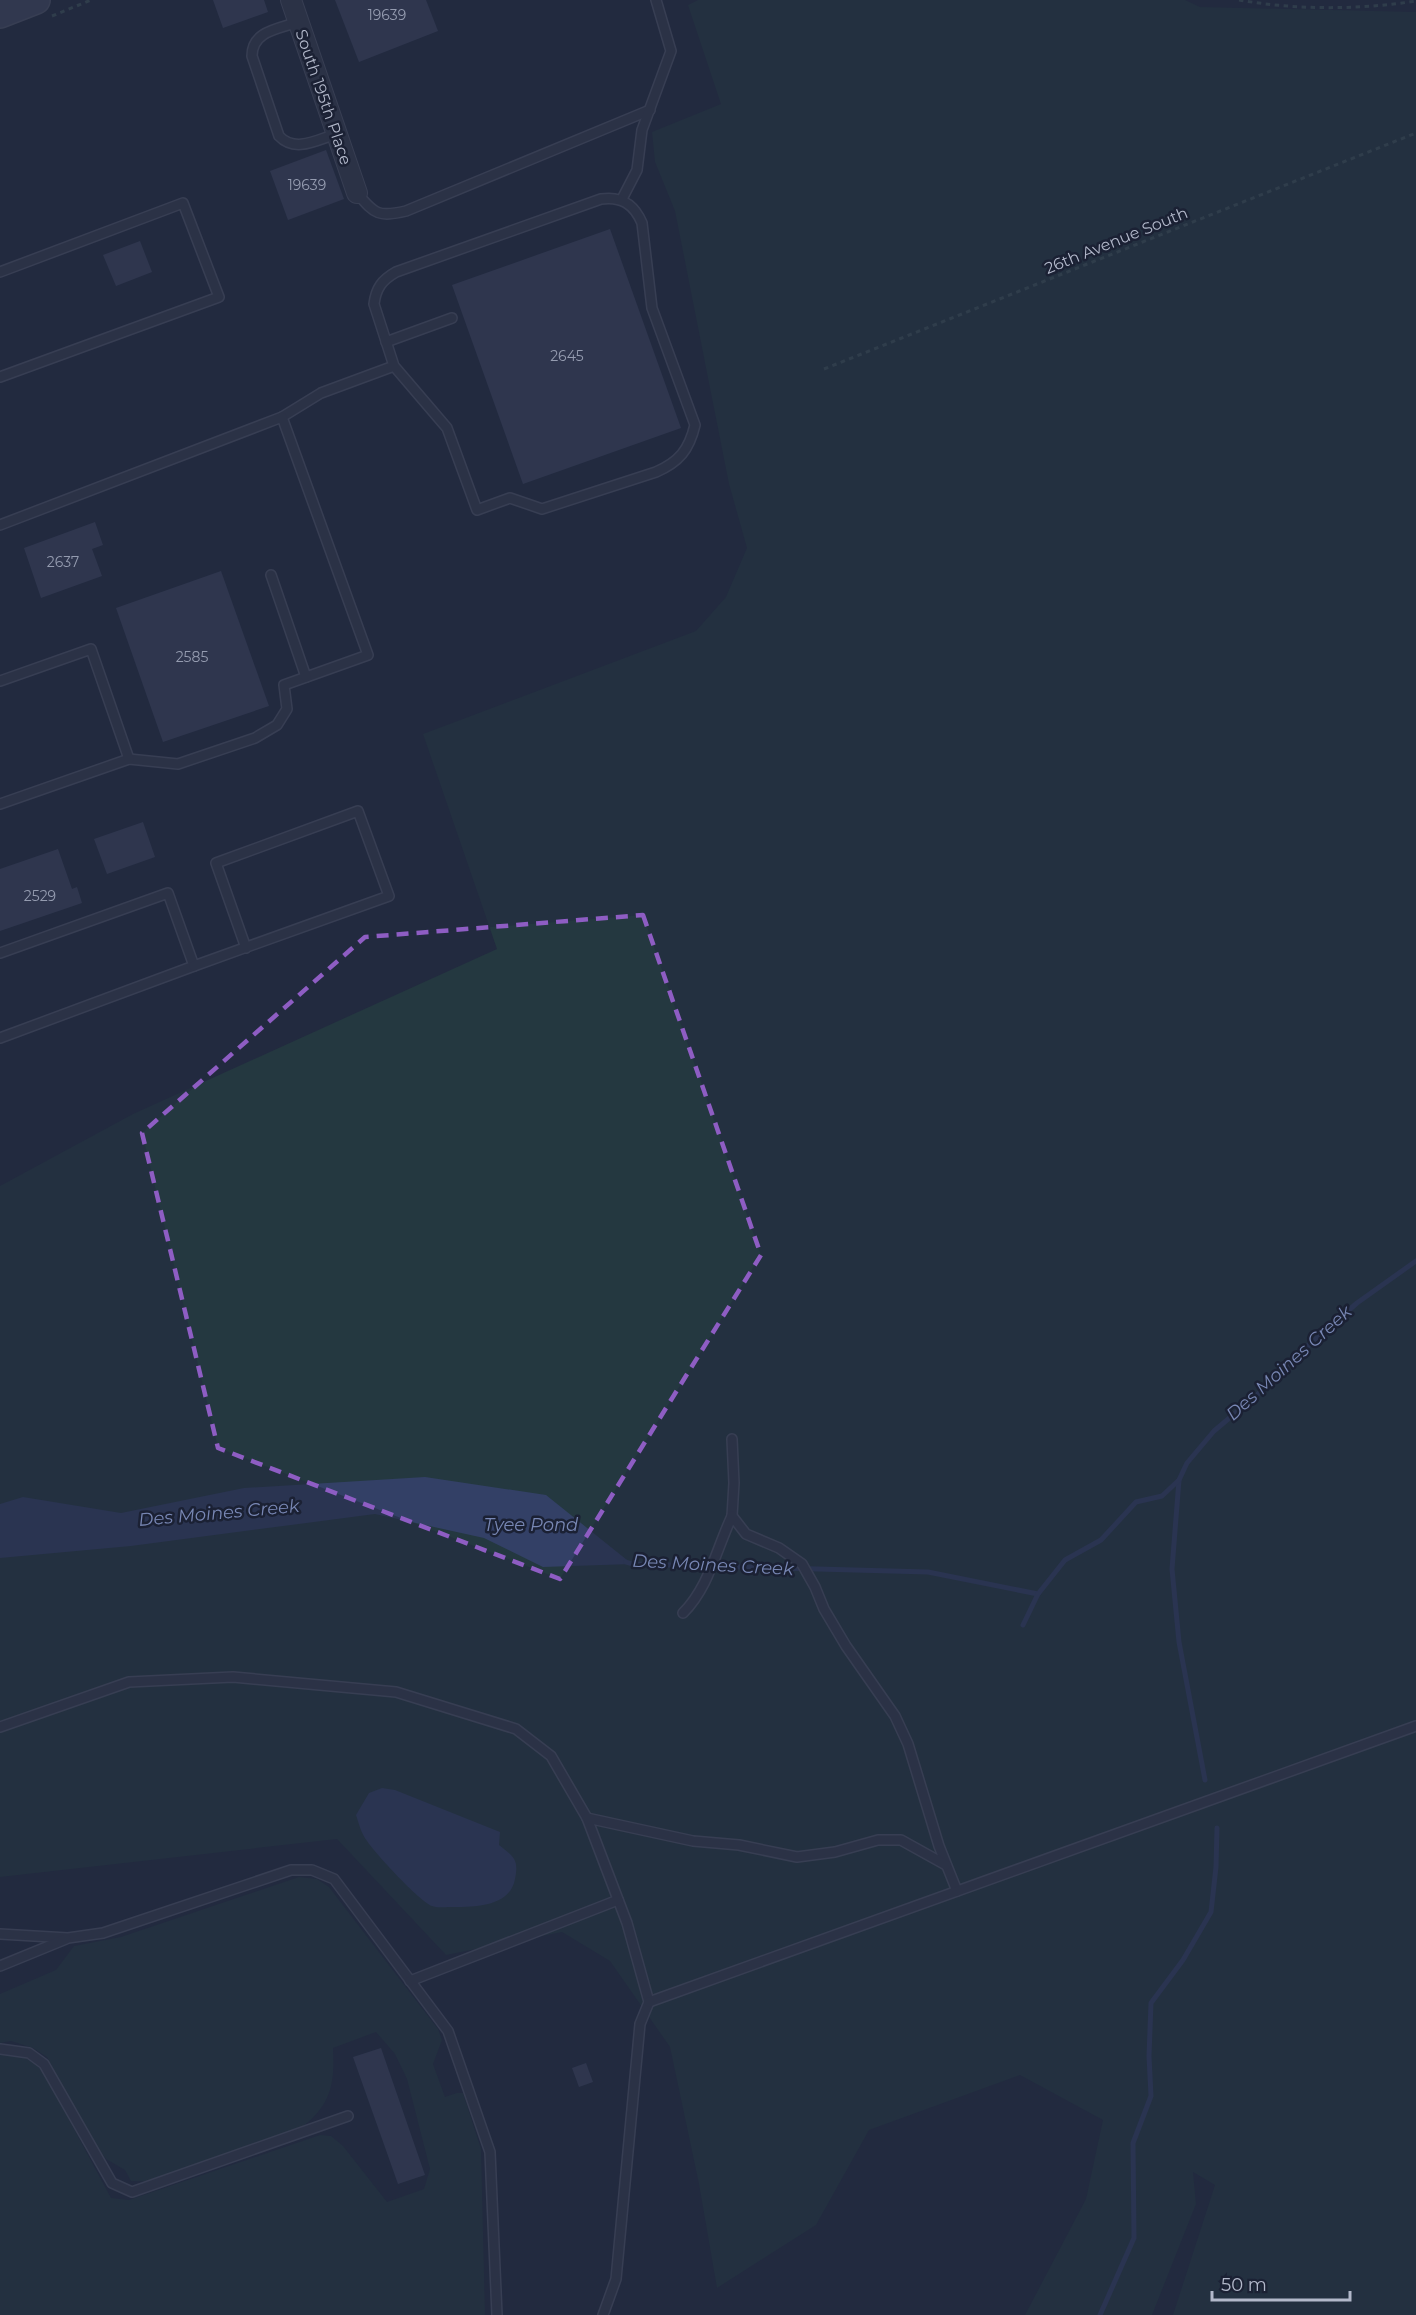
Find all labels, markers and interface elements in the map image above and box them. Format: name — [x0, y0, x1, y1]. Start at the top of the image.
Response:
house number: 19639 — [368, 6, 406, 24]
street label: South 195th Place — [291, 27, 356, 167]
house number: 19639 — [288, 176, 326, 194]
street label: 26th Avenue South — [1042, 203, 1191, 278]
house number: 2645 — [550, 347, 584, 365]
house number: 2637 — [47, 553, 79, 571]
house number: 2585 — [176, 648, 208, 666]
house number: 2529 — [24, 887, 56, 905]
water label: Des Moines Creek — [1222, 1300, 1357, 1425]
water label: Des Moines Creek — [138, 1495, 302, 1531]
water label: Tyee Pond — [484, 1514, 579, 1536]
water label: Des Moines Creek — [632, 1550, 796, 1580]
scale bar — [1212, 2264, 1350, 2302]
text: 50 m — [1221, 2274, 1267, 2296]

